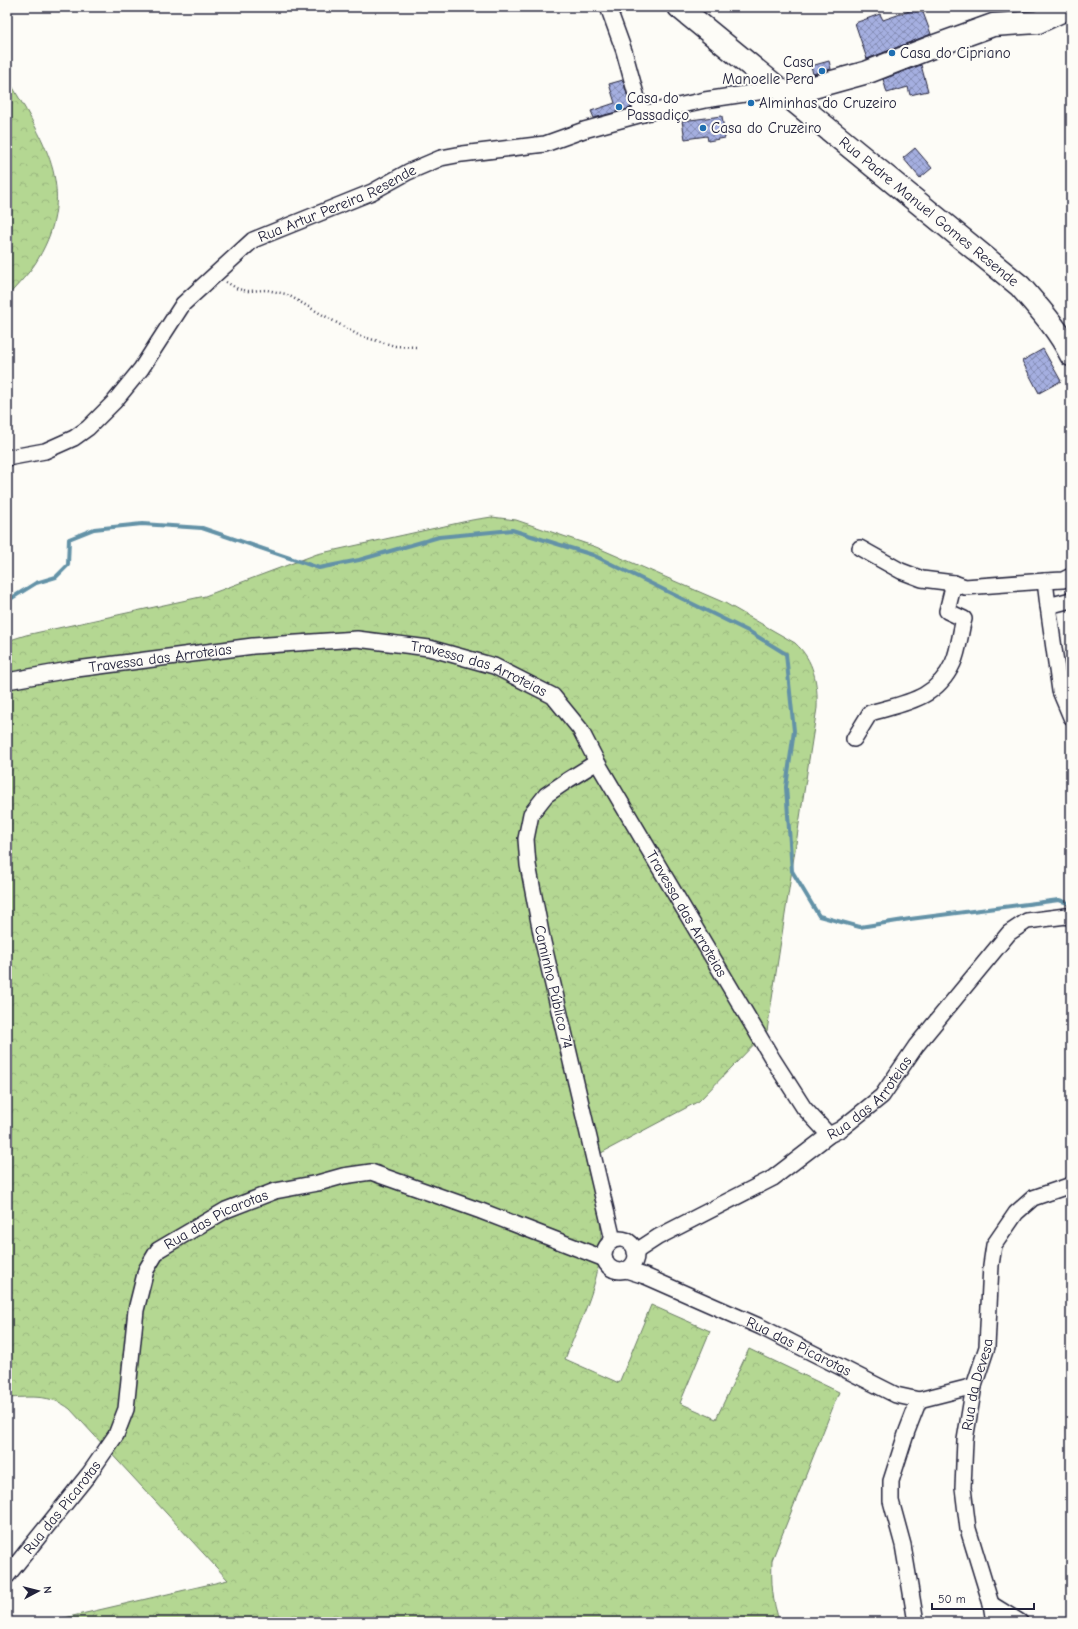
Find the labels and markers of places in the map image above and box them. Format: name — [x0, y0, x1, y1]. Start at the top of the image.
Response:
place label: Casa do Cipriano — [900, 44, 1011, 62]
marker: Casa do Cipriano — [887, 48, 897, 58]
place label: Casa Manoelle Pera — [722, 53, 814, 88]
marker: Casa Manoelle Pera — [817, 66, 827, 76]
place label: Casa do Passadiço — [627, 89, 689, 124]
place label: Alminhas do Cruzeiro — [759, 94, 897, 112]
marker: Alminhas do Cruzeiro — [746, 98, 756, 108]
marker: Casa do Passadiço — [614, 102, 624, 112]
place label: Casa do Cruzeiro — [711, 119, 821, 137]
marker: Casa do Cruzeiro — [698, 123, 708, 133]

